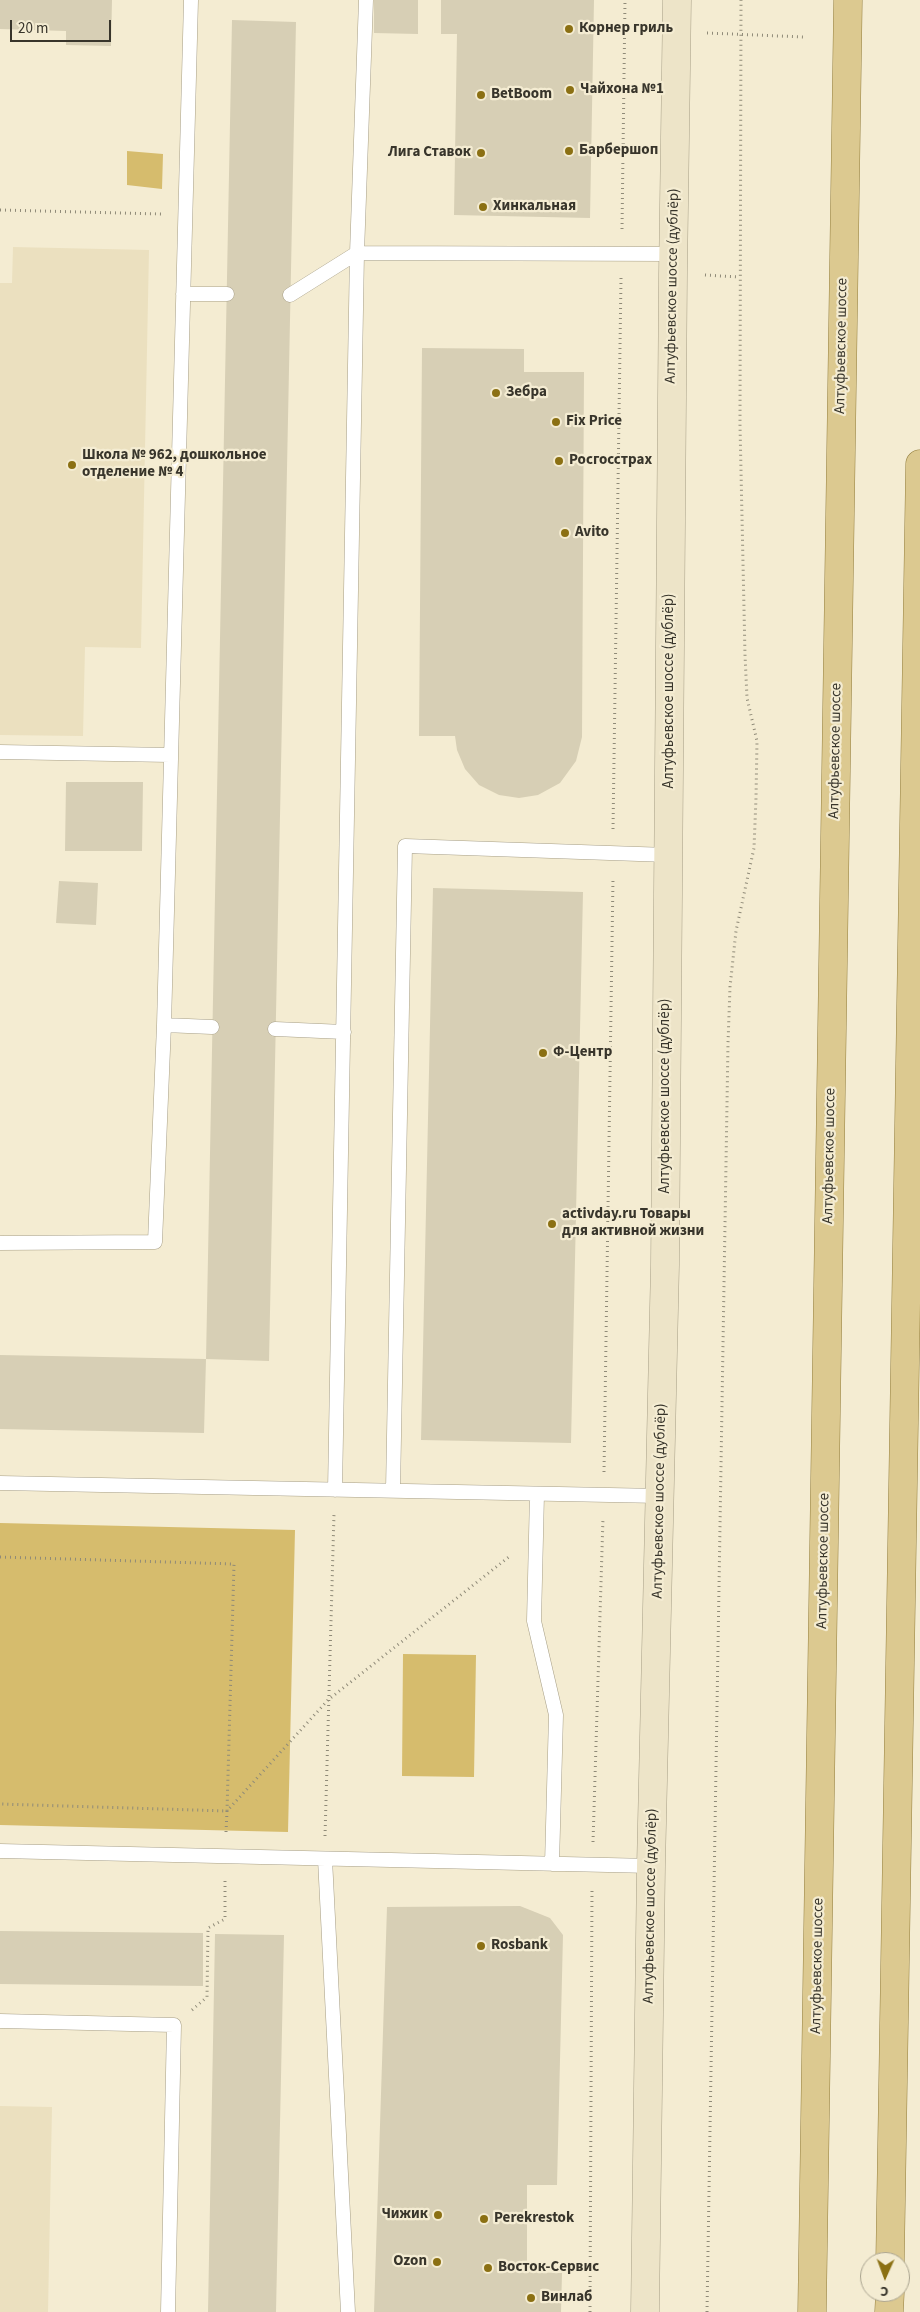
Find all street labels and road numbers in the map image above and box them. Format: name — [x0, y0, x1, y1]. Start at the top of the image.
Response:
street label: Алтуфьевское шоссе (дублёр) — [662, 188, 684, 384]
street label: Алтуфьевское шоссе — [832, 278, 852, 414]
street label: Алтуфьевское шоссе (дублёр) — [661, 593, 679, 789]
street label: Алтуфьевское шоссе — [826, 683, 846, 819]
street label: Алтуфьевское шоссе (дублёр) — [657, 998, 675, 1194]
street label: Алтуфьевское шоссе — [820, 1088, 840, 1224]
street label: Алтуфьевское шоссе (дублёр) — [649, 1403, 671, 1599]
street label: Алтуфьевское шоссе — [814, 1493, 834, 1629]
street label: Алтуфьевское шоссе (дублёр) — [640, 1808, 662, 2004]
street label: Алтуфьевское шоссе — [808, 1898, 828, 2034]

